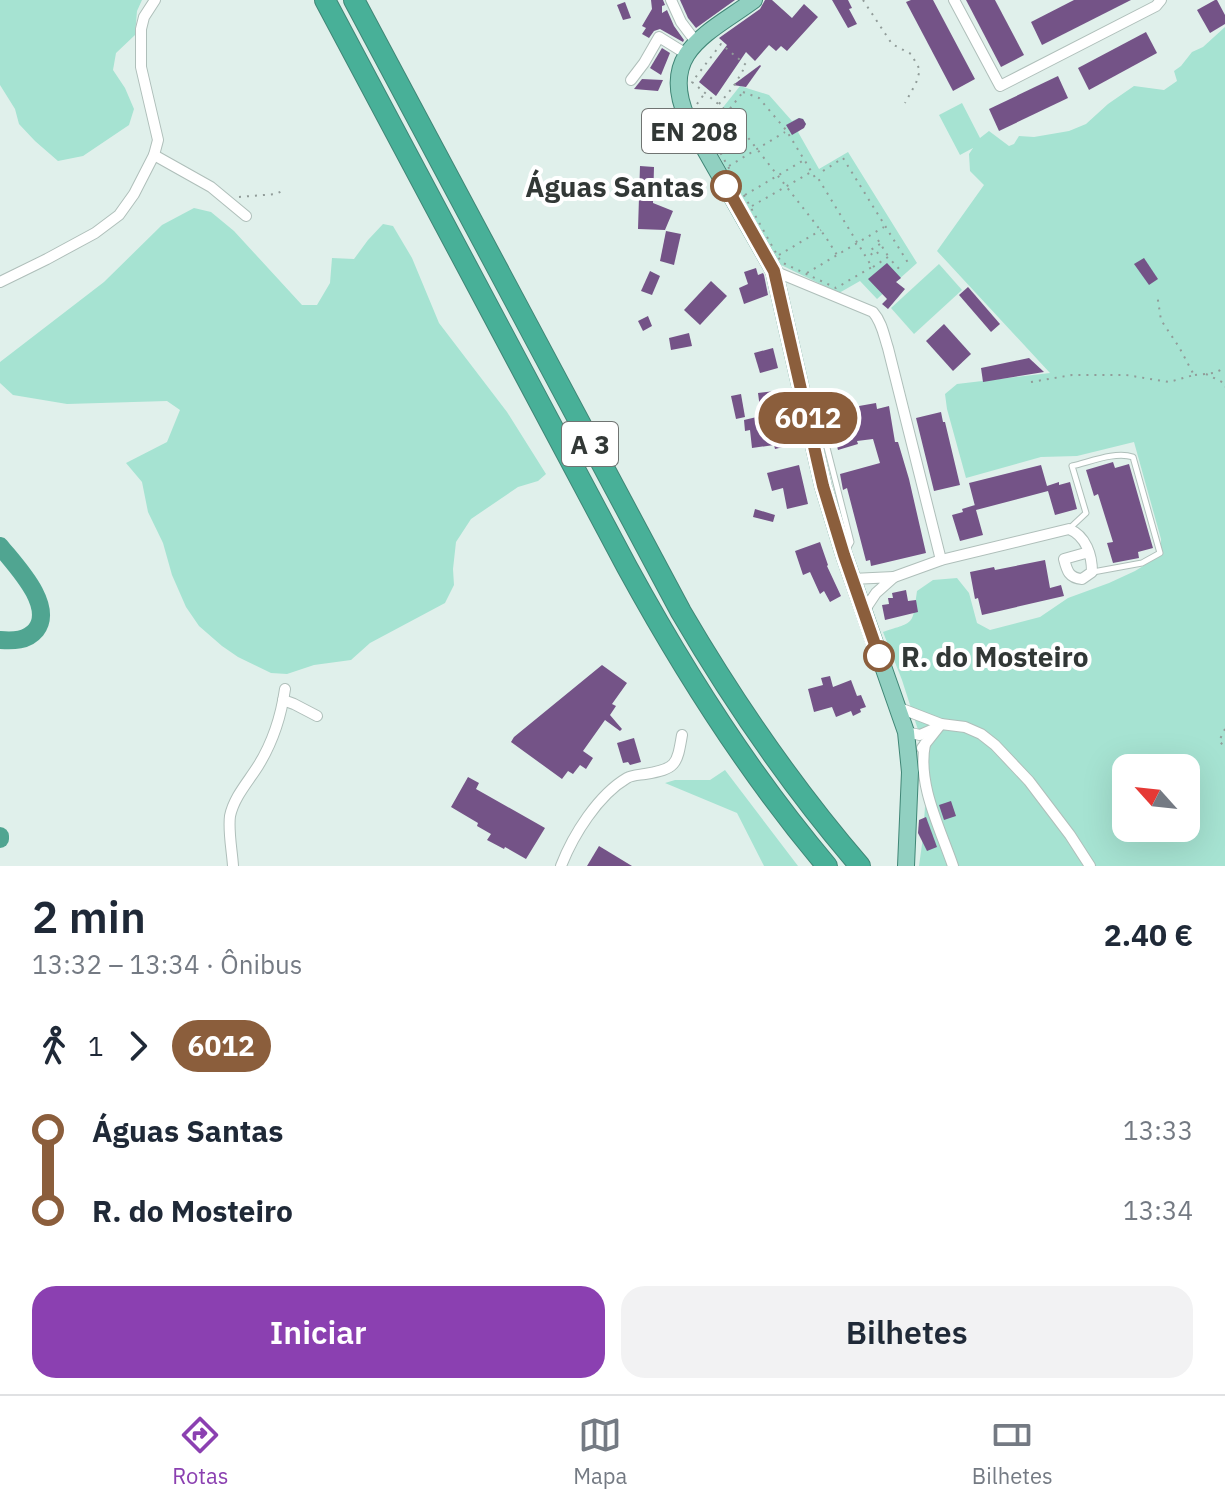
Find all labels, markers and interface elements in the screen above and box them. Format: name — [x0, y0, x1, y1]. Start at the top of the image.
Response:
road number: EN 208 — [642, 109, 746, 153]
place label: Águas Santas — [525, 168, 704, 205]
marker: Águas Santas — [711, 171, 741, 201]
line badge: 6012 — [752, 392, 864, 444]
text: 6012 — [774, 399, 842, 436]
road number: A 3 — [562, 422, 618, 466]
place label: R. do Mosteiro — [901, 638, 1089, 675]
marker: R. do Mosteiro — [864, 641, 894, 671]
north arrow — [1112, 754, 1200, 842]
map controls — [1112, 754, 1200, 842]
text: 2 min — [32, 888, 146, 945]
text: 2.40 € — [1104, 915, 1193, 954]
text: 13:32 – 13:34 · Ônibus — [32, 947, 302, 981]
icon: walk — [32, 1024, 76, 1068]
icon: forward — [116, 1024, 160, 1068]
text: 6012 — [188, 1027, 255, 1064]
text: 1 — [88, 1029, 104, 1063]
text: Águas Santas — [92, 1111, 284, 1150]
text: 13:33 — [1123, 1113, 1193, 1147]
text: R. do Mosteiro — [92, 1191, 293, 1230]
text: 13:34 — [1123, 1193, 1193, 1227]
button: Iniciar — [32, 1286, 605, 1378]
button: Bilhetes — [621, 1286, 1193, 1378]
tab: Rotas — [172, 1413, 229, 1490]
tab: Mapa — [573, 1413, 627, 1490]
tab: Bilhetes — [972, 1413, 1053, 1490]

